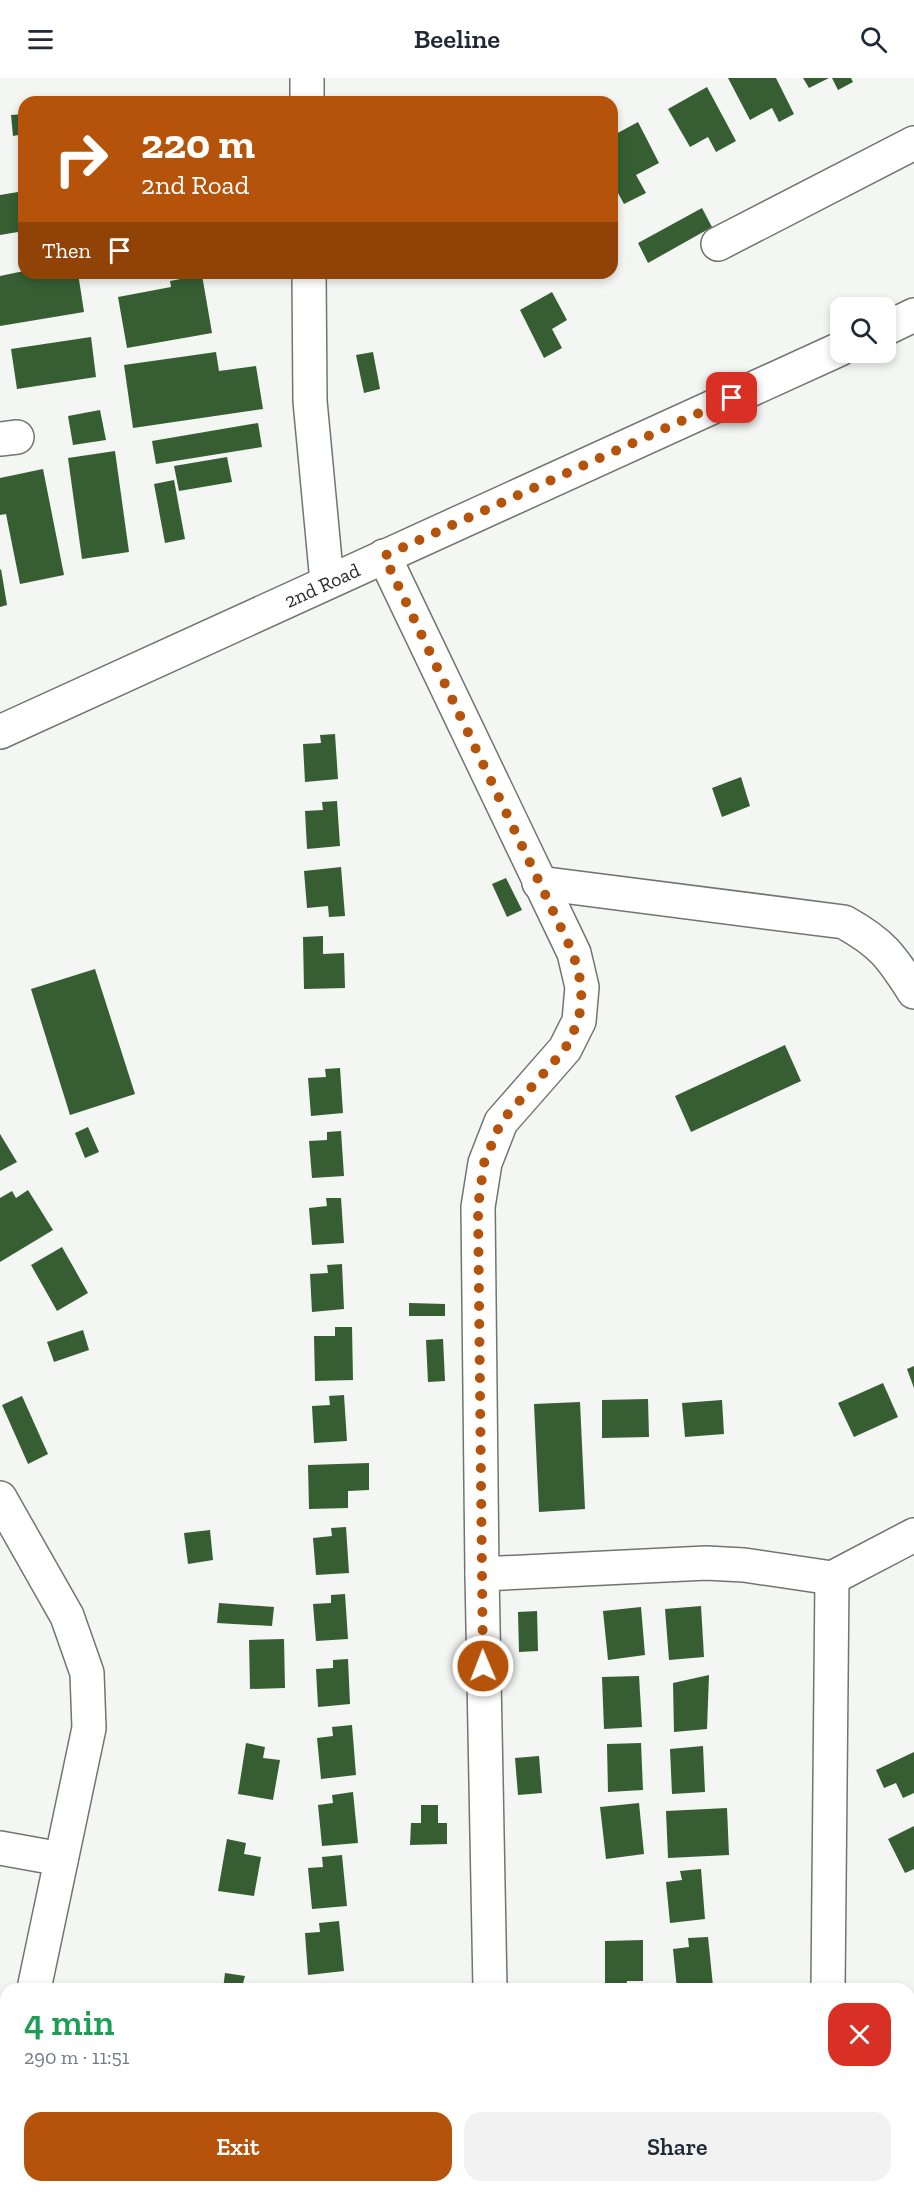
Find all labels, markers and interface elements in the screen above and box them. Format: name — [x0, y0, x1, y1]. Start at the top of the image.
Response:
icon: menu — [24, 23, 57, 56]
text: Beeline — [414, 23, 500, 55]
icon: search — [857, 23, 890, 56]
text: 220 m — [141, 118, 255, 169]
icon: right — [42, 120, 120, 198]
text: 2nd Road — [141, 169, 249, 201]
icon: arrive — [103, 234, 136, 267]
text: Then — [42, 237, 91, 264]
map controls — [830, 297, 896, 363]
button: search — [830, 297, 896, 363]
pin — [706, 372, 757, 423]
icon: arrive — [715, 381, 748, 414]
street label: 2nd Road — [281, 558, 364, 613]
position arrow — [451, 1634, 515, 1698]
text: 4 min — [24, 2001, 114, 2044]
button: close — [828, 2003, 891, 2066]
text: 290 m · 11:51 — [24, 2045, 130, 2069]
button: Exit — [24, 2112, 452, 2181]
button: Share — [464, 2112, 891, 2181]

